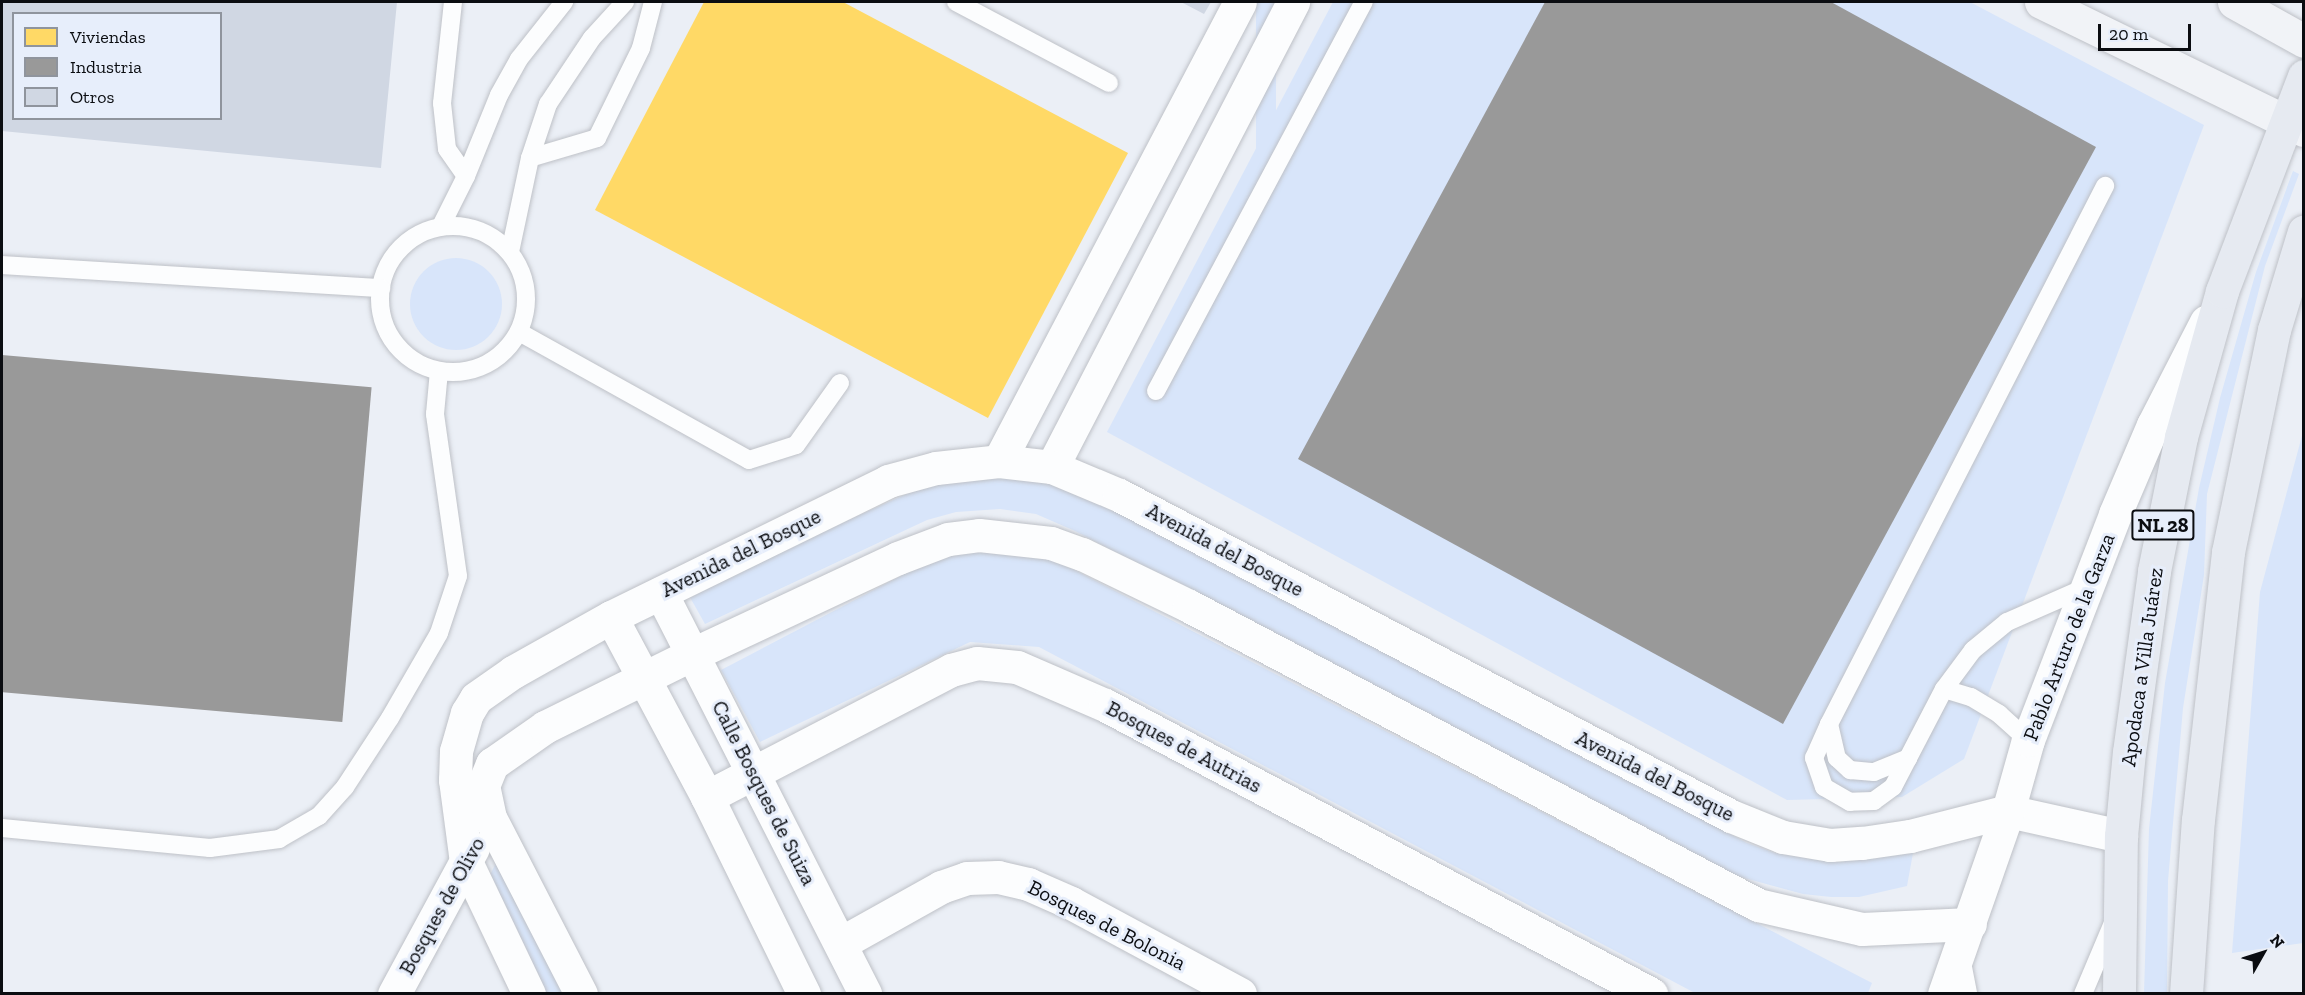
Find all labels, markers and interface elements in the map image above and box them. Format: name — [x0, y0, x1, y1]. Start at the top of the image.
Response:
legend — [12, 12, 222, 120]
scale bar — [2101, 12, 2194, 50]
text: 20 m — [2109, 23, 2148, 45]
text: Viviendas — [70, 26, 146, 48]
text: Industria — [70, 56, 142, 78]
text: Otros — [70, 86, 114, 108]
street label: Avenida del Bosque — [1142, 498, 1308, 602]
street label: Avenida del Bosque — [657, 503, 825, 603]
road number: NL 28 — [2130, 508, 2196, 542]
street label: Pablo Arturo de la Garza — [2018, 529, 2120, 745]
street label: Apodaca a Villa Juárez — [2115, 565, 2169, 769]
street label: Bosques de Autrias — [1102, 695, 1266, 799]
street label: Calle Bosques de Suiza — [706, 696, 822, 890]
street label: Avenida del Bosque — [1572, 725, 1738, 827]
street label: Bosques de Olivo — [394, 833, 490, 979]
street label: Bosques de Bolonia — [1024, 874, 1190, 976]
north arrow — [2233, 923, 2293, 983]
text: N — [2266, 931, 2289, 952]

